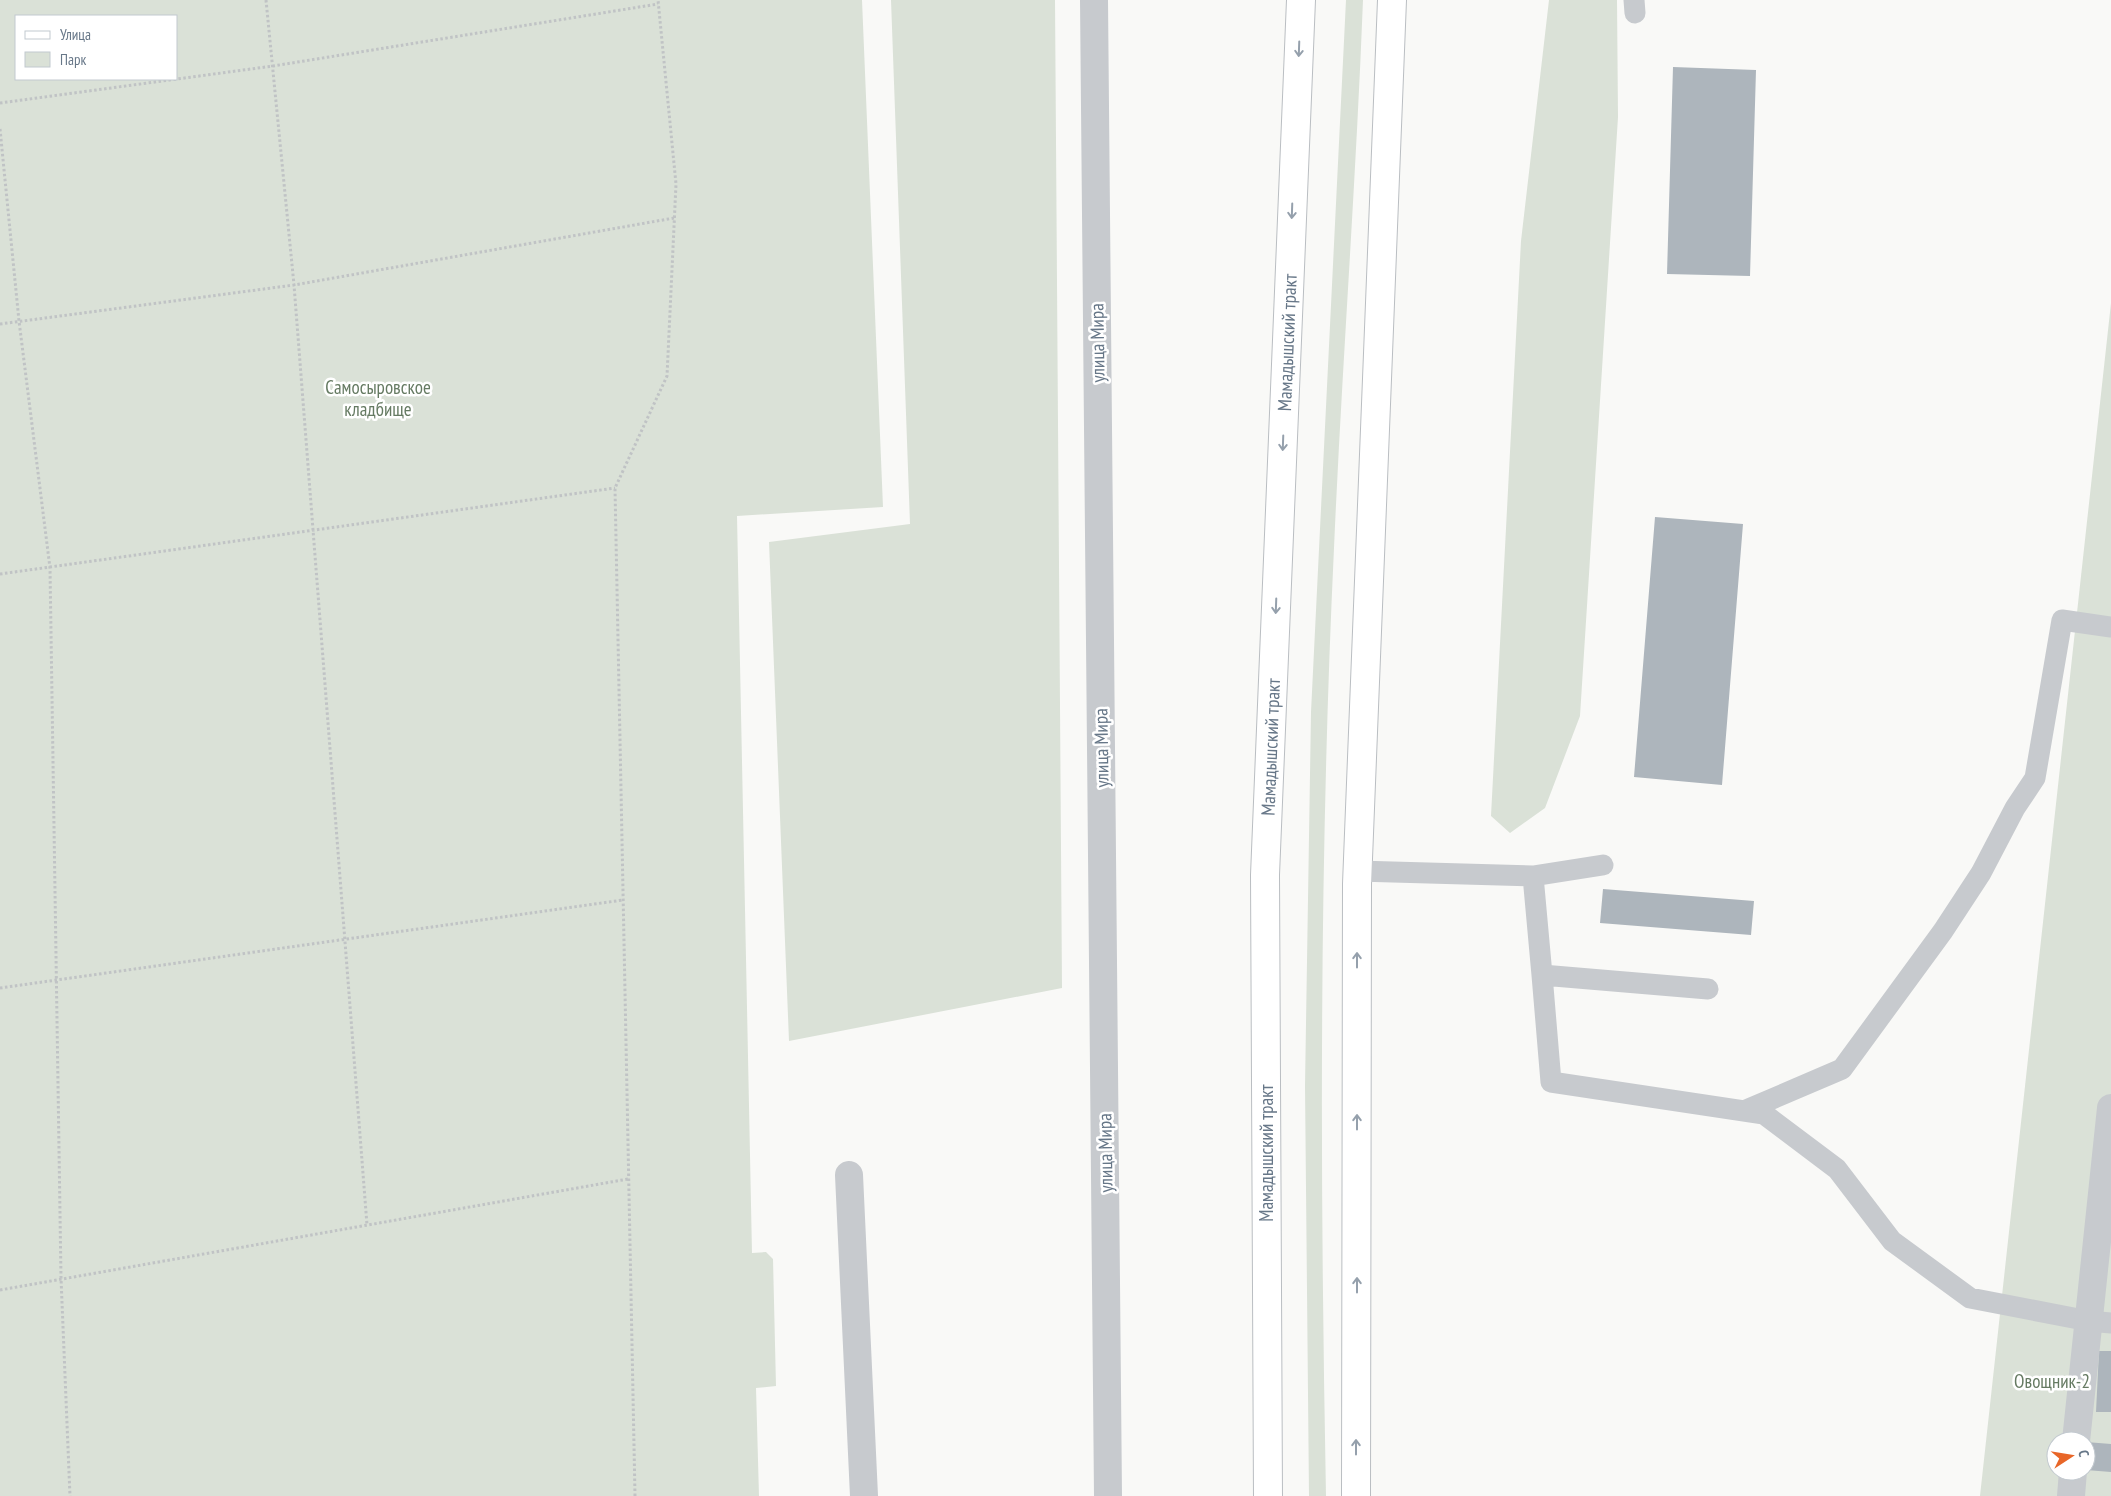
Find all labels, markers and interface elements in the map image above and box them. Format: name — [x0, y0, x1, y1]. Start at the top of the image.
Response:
legend — [15, 15, 178, 80]
text: Улица — [60, 25, 91, 44]
one-way arrow — [1294, 40, 1303, 56]
text: Парк — [60, 50, 86, 69]
one-way arrow — [1287, 202, 1297, 219]
street label: Мамадышский тракт — [1272, 272, 1302, 412]
street label: улица Мира — [1084, 303, 1110, 383]
park label: Самосыровское кладбище — [325, 375, 431, 421]
one-way arrow — [1278, 435, 1287, 451]
one-way arrow — [1271, 597, 1281, 613]
street label: Мамадышский тракт — [1255, 677, 1285, 816]
street label: улица Мира — [1088, 708, 1114, 788]
one-way arrow — [1352, 952, 1362, 968]
street label: Мамадышский тракт — [1254, 1083, 1278, 1222]
street label: улица Мира — [1092, 1113, 1118, 1193]
one-way arrow — [1352, 1115, 1362, 1131]
one-way arrow — [1352, 1277, 1362, 1294]
park label: Овощник-2 — [2014, 1369, 2090, 1393]
north arrow — [2046, 1431, 2096, 1481]
one-way arrow — [1351, 1440, 1361, 1456]
text: С — [2074, 1448, 2093, 1459]

